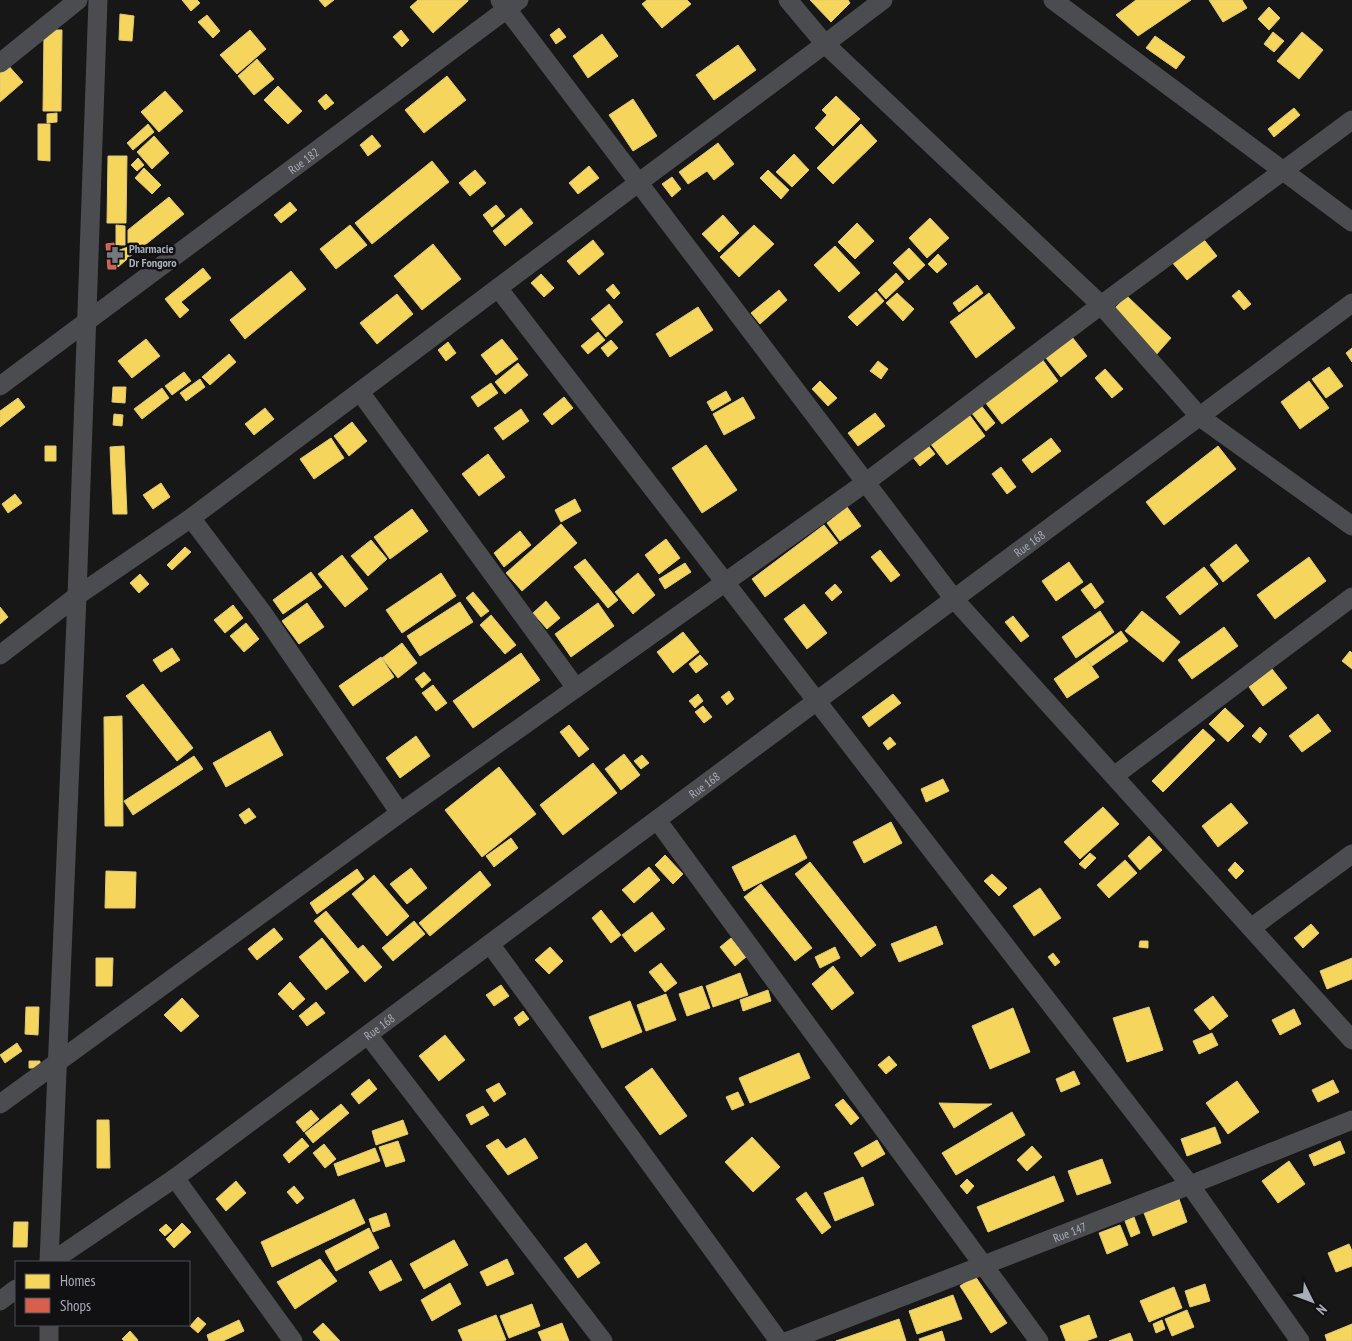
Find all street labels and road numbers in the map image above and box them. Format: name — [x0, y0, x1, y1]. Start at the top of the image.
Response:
street label: Rue 182 — [285, 144, 322, 177]
street label: Rue 168 — [1011, 527, 1047, 559]
street label: Rue 168 — [686, 768, 722, 801]
street label: Rue 168 — [361, 1010, 397, 1043]
street label: Rue 147 — [1051, 1218, 1088, 1245]

